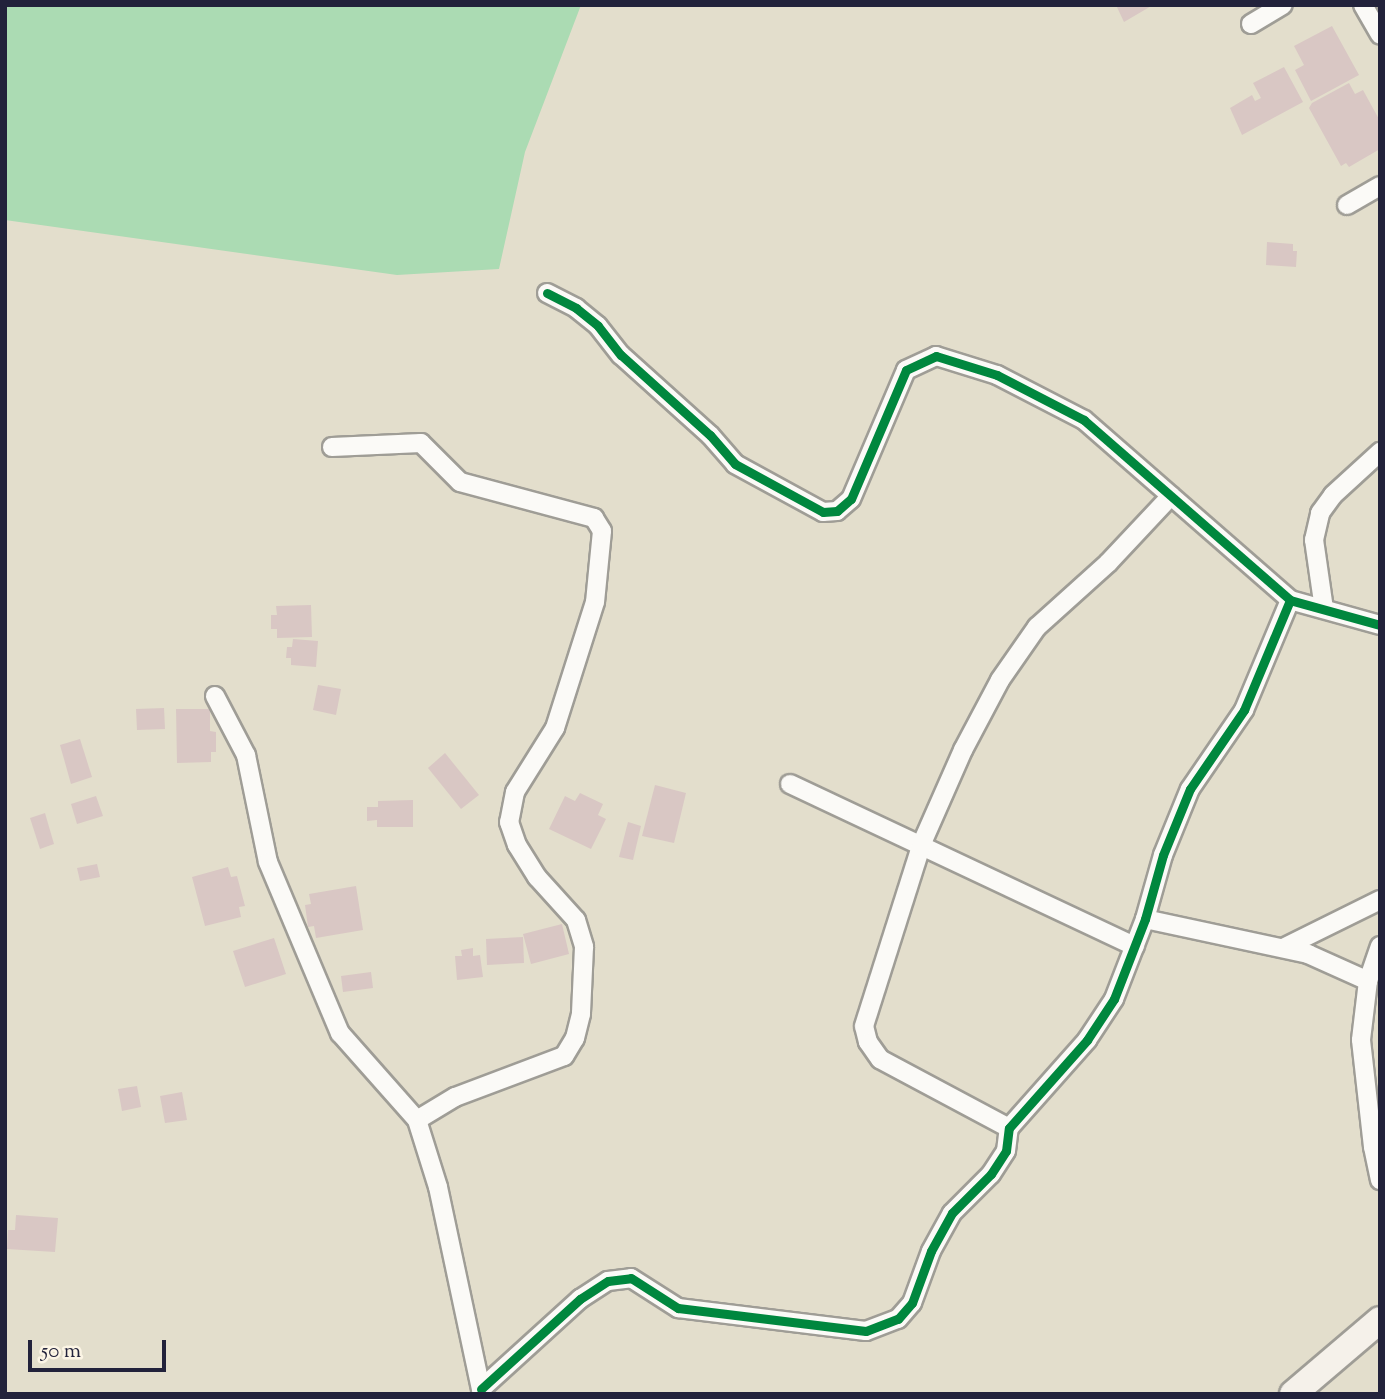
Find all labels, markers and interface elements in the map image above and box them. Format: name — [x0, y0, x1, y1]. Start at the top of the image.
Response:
scale bar — [32, 1326, 170, 1370]
text: 50 m — [41, 1337, 81, 1367]

